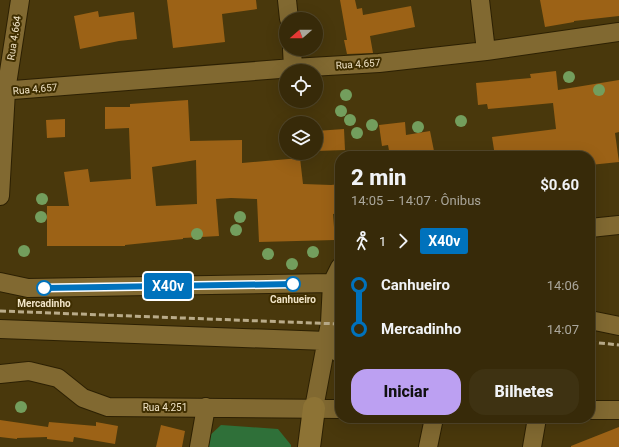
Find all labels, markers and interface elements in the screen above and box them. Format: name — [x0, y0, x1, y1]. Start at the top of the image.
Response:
north arrow — [279, 12, 323, 56]
map controls — [279, 12, 323, 160]
street label: Rua 4.664 — [5, 15, 23, 61]
street label: Rua 4.657 — [335, 57, 381, 71]
button: locate — [279, 64, 323, 108]
street label: Rua 4.657 — [12, 82, 58, 96]
button: layers — [279, 116, 323, 160]
text: 2 min — [351, 165, 406, 190]
text: $0.60 — [540, 176, 579, 194]
text: 14:05 – 14:07 · Ônibus — [351, 193, 481, 208]
icon: walk — [351, 230, 373, 252]
icon: forward — [392, 230, 414, 252]
text: X40v — [428, 233, 460, 249]
text: 1 — [379, 234, 386, 249]
line badge: X40v — [140, 273, 196, 299]
marker: Canhueiro — [285, 276, 301, 292]
text: Canhueiro — [381, 276, 450, 294]
text: X40v — [152, 278, 184, 294]
text: 14:06 — [547, 278, 579, 293]
marker: Mercadinho — [36, 280, 52, 296]
place label: Canhueiro — [270, 294, 316, 305]
place label: Mercadinho — [17, 298, 71, 309]
text: Mercadinho — [381, 320, 461, 338]
text: 14:07 — [547, 322, 579, 337]
button: Iniciar — [351, 369, 461, 415]
button: Bilhetes — [469, 369, 579, 415]
street label: Rua 4.251 — [143, 402, 187, 413]

